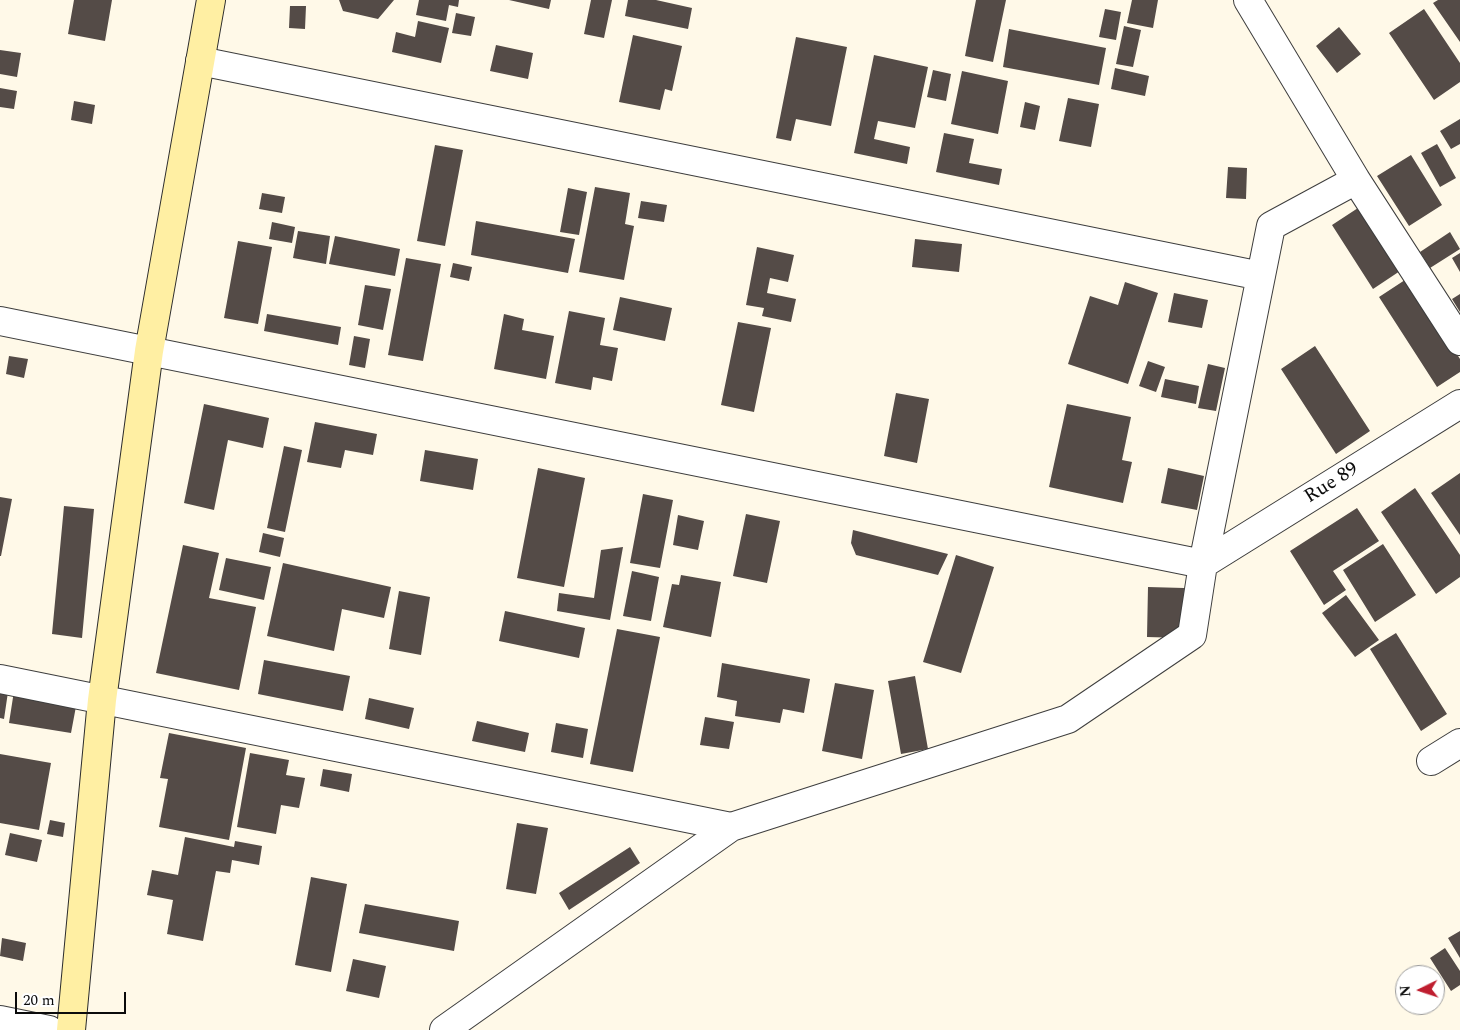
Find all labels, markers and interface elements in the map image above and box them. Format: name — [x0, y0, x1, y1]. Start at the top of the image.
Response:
street label: Rue 89 — [1301, 458, 1363, 510]
north arrow — [1395, 965, 1445, 1015]
scale bar — [18, 982, 129, 1014]
text: N — [1395, 985, 1416, 997]
text: 20 m — [23, 989, 55, 1012]

